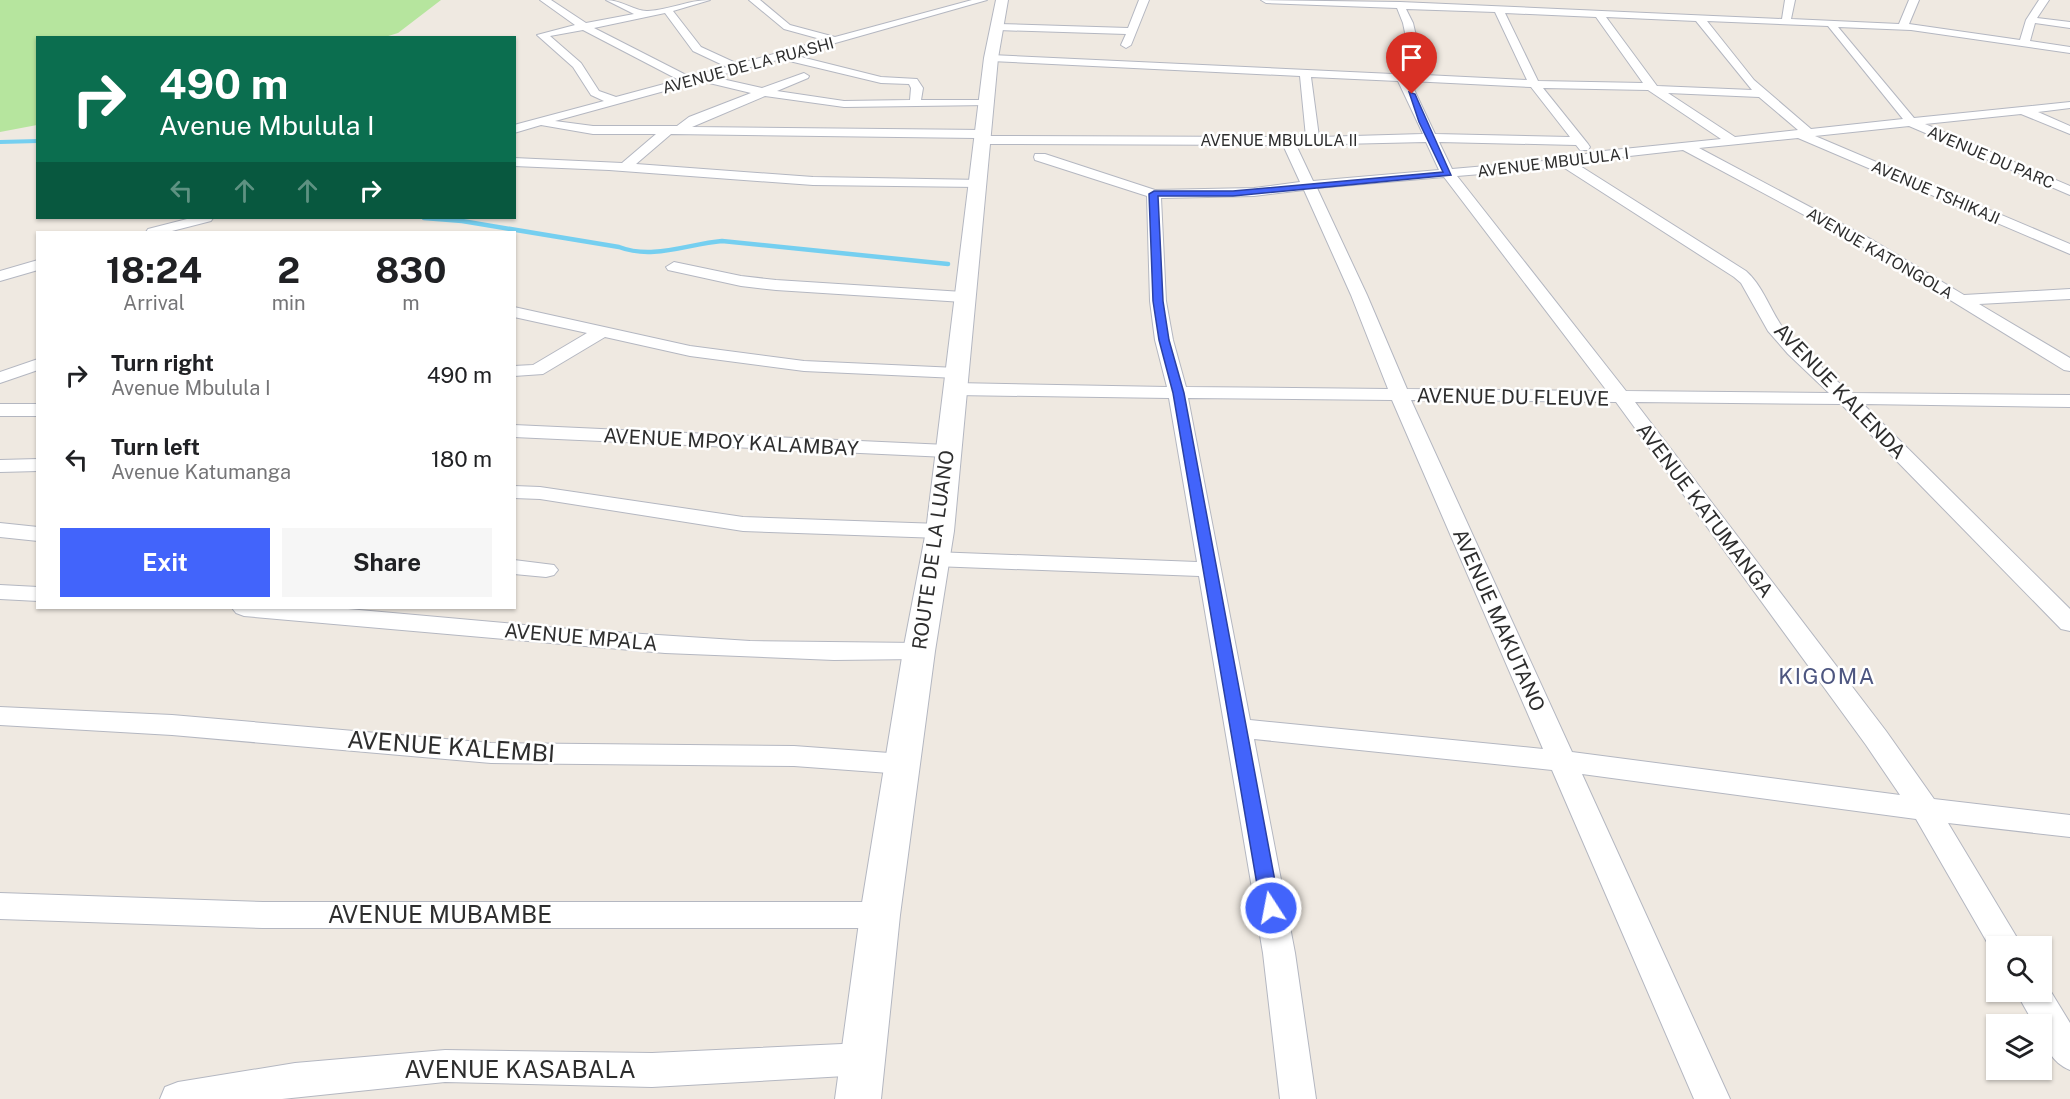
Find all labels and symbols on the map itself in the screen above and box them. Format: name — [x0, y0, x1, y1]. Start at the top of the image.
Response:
pin — [1386, 32, 1437, 94]
street label: AVENUE DE LA RUASHI — [660, 33, 836, 98]
street label: AVENUE DU PARC — [1925, 122, 2057, 193]
street label: AVENUE MBULULA II — [1200, 131, 1358, 150]
street label: AVENUE MBULULA I — [1476, 144, 1630, 181]
street label: AVENUE TSHIKAJI — [1869, 157, 2003, 228]
street label: AVENUE KATONGOLA — [1803, 204, 1956, 303]
street label: AVENUE KALENDA — [1769, 318, 1911, 464]
street label: AVENUE DU FLEUVE — [1416, 383, 1610, 411]
street label: AVENUE KATUMANGA — [1632, 418, 1778, 602]
street label: AVENUE MPOY KALAMBAY — [603, 423, 859, 461]
street label: ROUTE DE LA LUANO — [907, 449, 959, 651]
street label: AVENUE MAKUTANO — [1448, 525, 1550, 715]
street label: AVENUE MPALA — [503, 618, 659, 656]
district label: KIGOMA — [1778, 663, 1876, 689]
street label: AVENUE KALEMBI — [346, 725, 556, 767]
position arrow — [1239, 876, 1303, 940]
street label: AVENUE MUBAMBE — [328, 900, 552, 928]
street label: AVENUE KASABALA — [404, 1055, 636, 1083]

